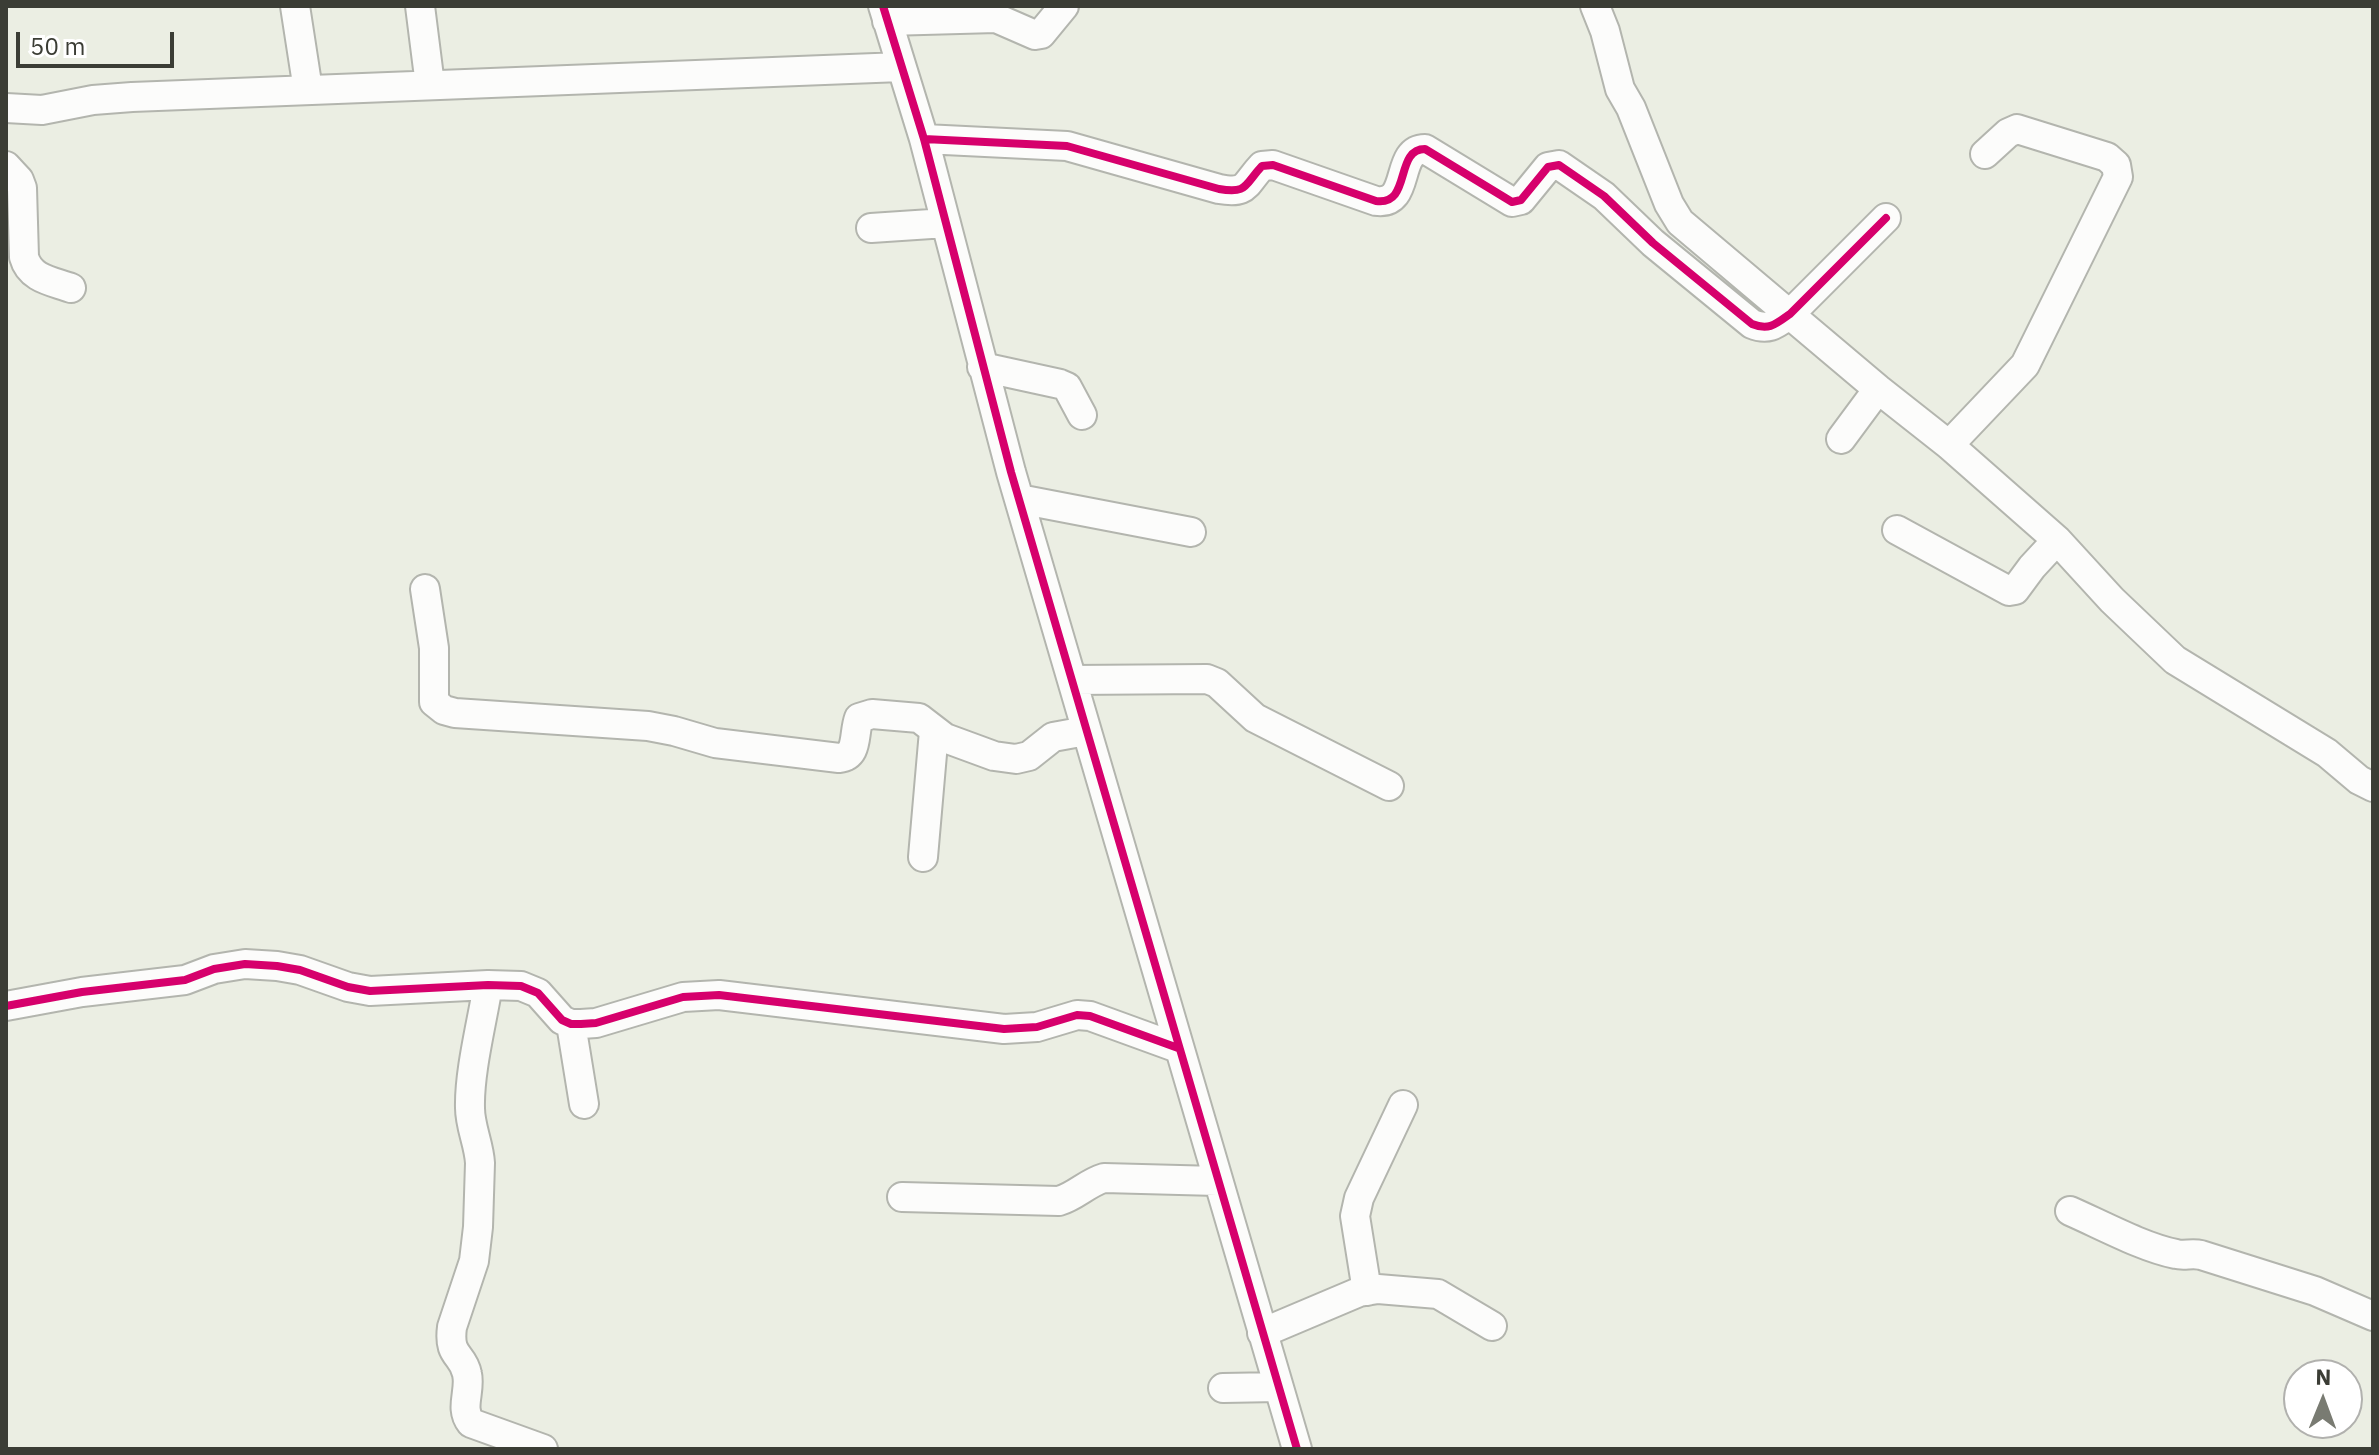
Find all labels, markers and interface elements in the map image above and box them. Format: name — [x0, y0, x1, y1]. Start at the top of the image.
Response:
scale bar — [20, 16, 178, 66]
text: 50 m — [30, 30, 85, 62]
north arrow — [2283, 1359, 2363, 1439]
text: N — [2315, 1362, 2332, 1391]

